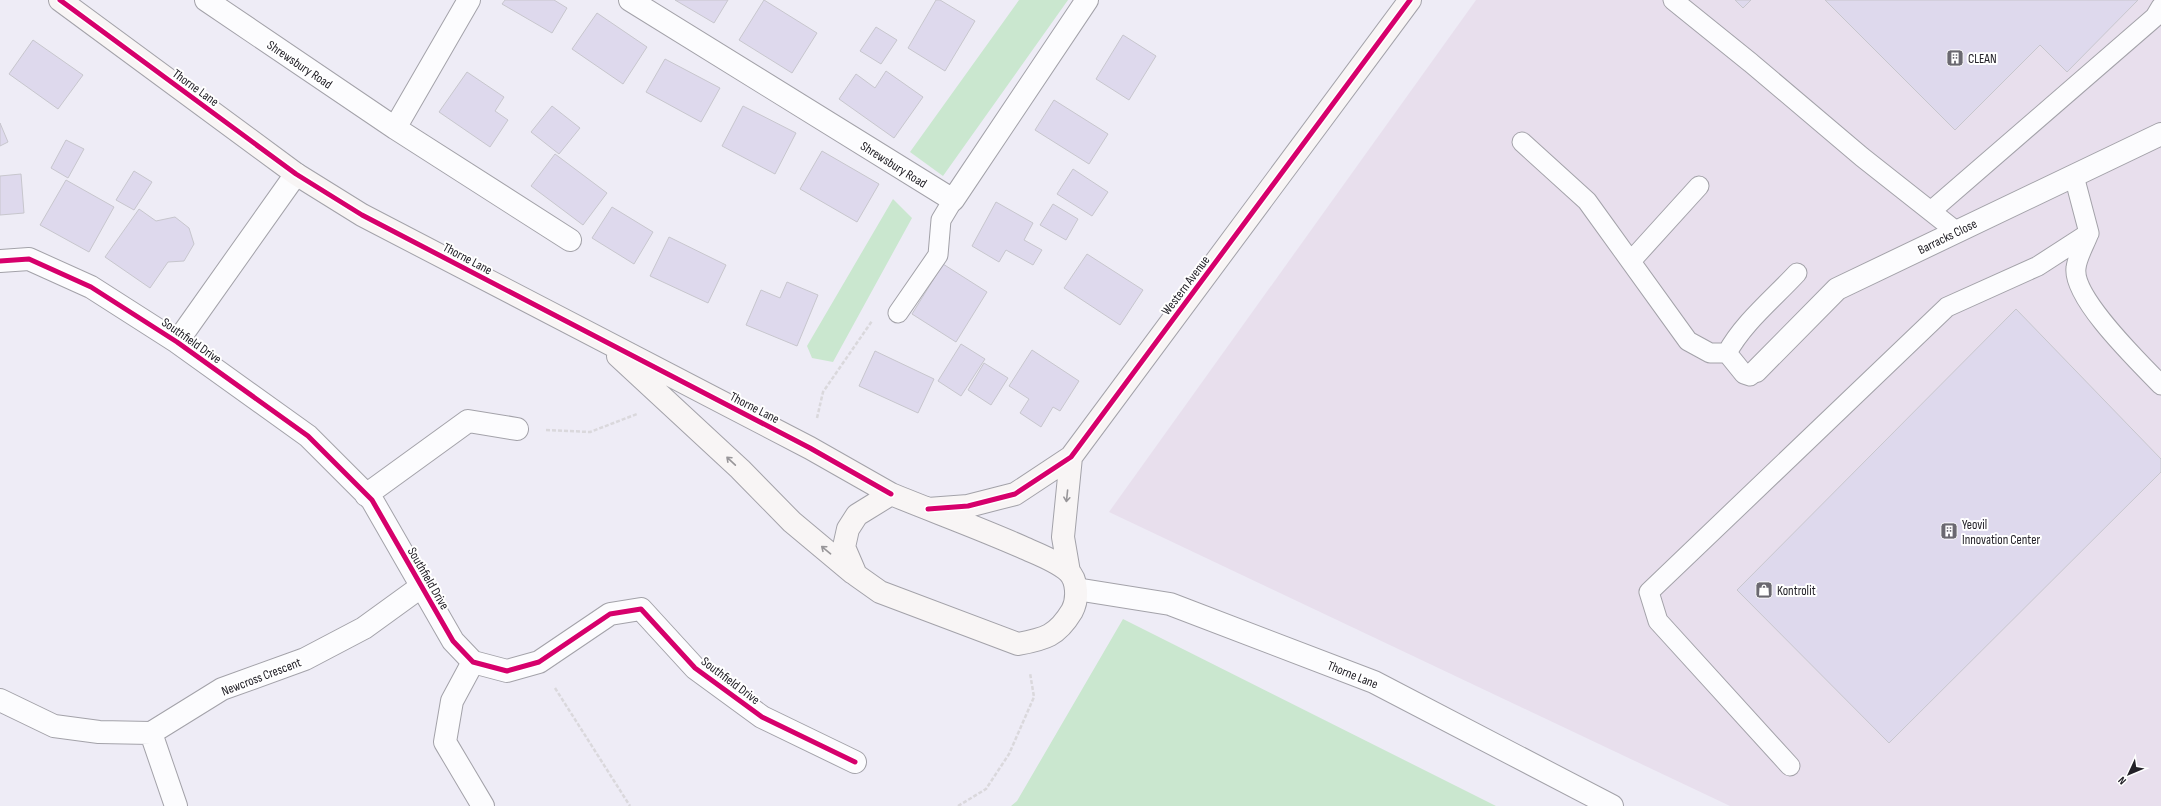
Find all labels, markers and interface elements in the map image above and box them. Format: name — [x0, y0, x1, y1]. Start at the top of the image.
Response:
street label: Shrewsbury Road — [264, 37, 335, 92]
building icon: CLEAN — [1945, 48, 1965, 68]
place label: CLEAN — [1968, 51, 1997, 67]
street label: Thorne Lane — [169, 66, 222, 110]
street label: Shrewsbury Road — [857, 138, 930, 192]
street label: Barracks Close — [1915, 216, 1980, 258]
street label: Thorne Lane — [440, 239, 495, 278]
street label: Western Avenue — [1158, 253, 1213, 319]
street label: Southfield Drive — [158, 314, 224, 367]
street label: Thorne Lane — [727, 389, 782, 427]
one-way arrow — [727, 457, 737, 466]
one-way arrow — [1063, 489, 1071, 502]
place label: Yeovil Innovation Center — [1962, 517, 2040, 548]
building icon: Yeovil Innovation Center — [1939, 521, 1959, 541]
street label: Southfield Drive — [404, 544, 452, 613]
one-way arrow — [820, 545, 831, 554]
shop icon: Kontrolit — [1754, 580, 1774, 600]
place label: Kontrolit — [1777, 583, 1816, 599]
street label: Newcross Crescent — [219, 654, 303, 699]
street label: Southfield Drive — [698, 654, 763, 708]
street label: Thorne Lane — [1325, 658, 1380, 692]
north arrow — [2109, 754, 2149, 794]
text: N — [2115, 774, 2129, 787]

